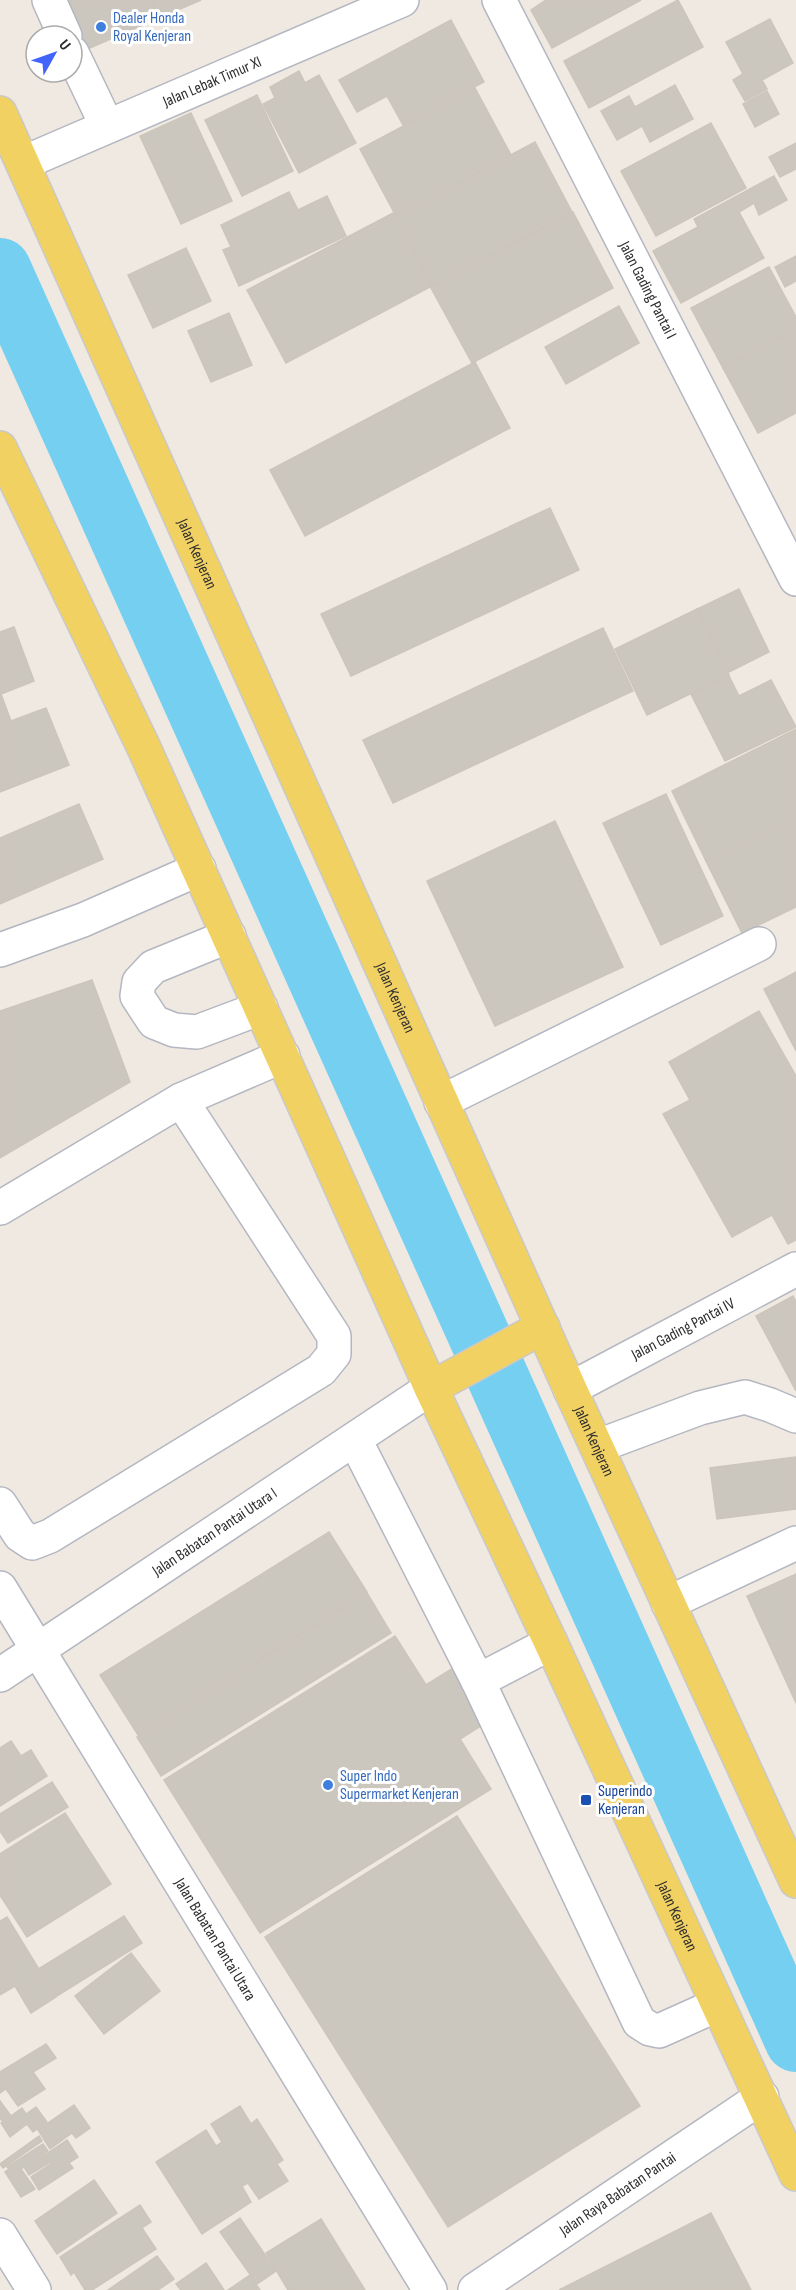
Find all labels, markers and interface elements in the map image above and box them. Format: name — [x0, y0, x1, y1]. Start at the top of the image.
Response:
place label: Dealer Honda Royal Kenjeran — [113, 9, 191, 46]
marker: Dealer Honda Royal Kenjeran — [94, 20, 108, 34]
north arrow — [24, 24, 84, 84]
text: U — [54, 36, 74, 55]
street label: Jalan Lebak Timur XI — [159, 52, 264, 112]
street label: Jalan Gading Pantai I — [614, 237, 681, 342]
street label: Jalan Kenjeran — [173, 515, 221, 592]
street label: Jalan Kenjeran — [371, 959, 419, 1036]
street label: Jalan Gading Pantai IV — [627, 1293, 739, 1365]
street label: Jalan Kenjeran — [569, 1402, 618, 1479]
street label: Jalan Babatan Pantai Utara I — [148, 1484, 281, 1581]
place label: Super Indo Supermarket Kenjeran — [340, 1767, 459, 1804]
marker: Super Indo Supermarket Kenjeran — [321, 1778, 335, 1792]
place label: Superindo Kenjeran — [598, 1782, 652, 1819]
marker: Superindo Kenjeran — [579, 1793, 593, 1807]
street label: Jalan Babatan Pantai Utara — [170, 1874, 260, 2004]
street label: Jalan Kenjeran — [652, 1877, 701, 1954]
street label: Jalan Raya Babatan Pantai — [555, 2148, 680, 2240]

